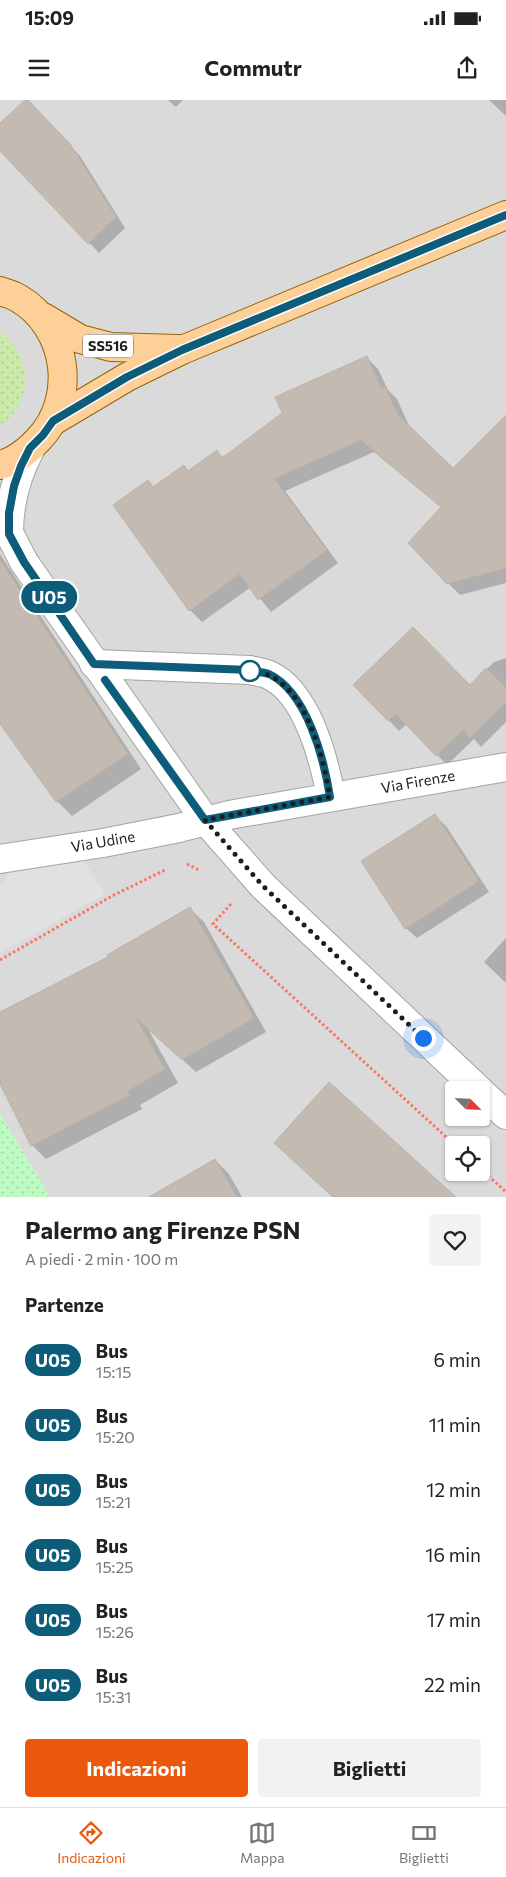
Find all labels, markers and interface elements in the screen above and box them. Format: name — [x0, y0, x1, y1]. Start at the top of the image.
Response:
text: 15:09 — [25, 6, 74, 29]
icon: menu — [25, 54, 53, 82]
text: Commutr — [204, 54, 302, 81]
icon: share — [453, 54, 481, 82]
road number: SS516 — [83, 335, 133, 358]
line badge: U05 — [20, 581, 78, 613]
text: U05 — [31, 586, 67, 608]
unlabelled marker — [239, 660, 261, 682]
street label: Via Firenze — [379, 766, 456, 796]
street label: Via Udine — [69, 827, 136, 856]
your location — [411, 1026, 436, 1051]
north arrow — [445, 1081, 490, 1126]
map controls — [445, 1081, 490, 1181]
button: locate — [445, 1136, 490, 1181]
button: heart — [429, 1214, 481, 1266]
text: Palermo ang Firenze PSN — [25, 1215, 301, 1244]
text: A piedi · 2 min · 100 m — [25, 1249, 178, 1268]
text: Partenze — [25, 1293, 104, 1316]
text: Bus — [96, 1339, 128, 1362]
text: 6 min — [433, 1348, 481, 1371]
text: U05 — [35, 1349, 71, 1371]
text: 15:15 — [96, 1362, 131, 1381]
text: Bus — [96, 1404, 128, 1427]
text: 11 min — [429, 1413, 481, 1436]
text: U05 — [35, 1414, 71, 1436]
text: 15:20 — [96, 1427, 135, 1446]
text: Bus — [96, 1469, 128, 1492]
text: 12 min — [426, 1478, 481, 1501]
text: U05 — [35, 1479, 71, 1501]
text: 15:21 — [96, 1492, 131, 1511]
text: Bus — [96, 1534, 128, 1557]
text: 16 min — [425, 1543, 481, 1566]
text: U05 — [35, 1544, 71, 1566]
text: 15:25 — [96, 1557, 133, 1576]
text: Bus — [96, 1599, 128, 1622]
text: 17 min — [427, 1608, 481, 1631]
text: U05 — [35, 1609, 71, 1631]
text: 15:26 — [96, 1622, 134, 1641]
text: Bus — [96, 1664, 128, 1687]
text: 22 min — [424, 1673, 481, 1696]
text: U05 — [35, 1674, 71, 1696]
text: 15:31 — [96, 1687, 131, 1706]
button: Indicazioni — [25, 1739, 248, 1797]
button: Biglietti — [258, 1739, 481, 1797]
tab: Indicazioni — [57, 1819, 126, 1866]
tab: Mappa — [240, 1819, 285, 1866]
tab: Biglietti — [399, 1819, 449, 1866]

